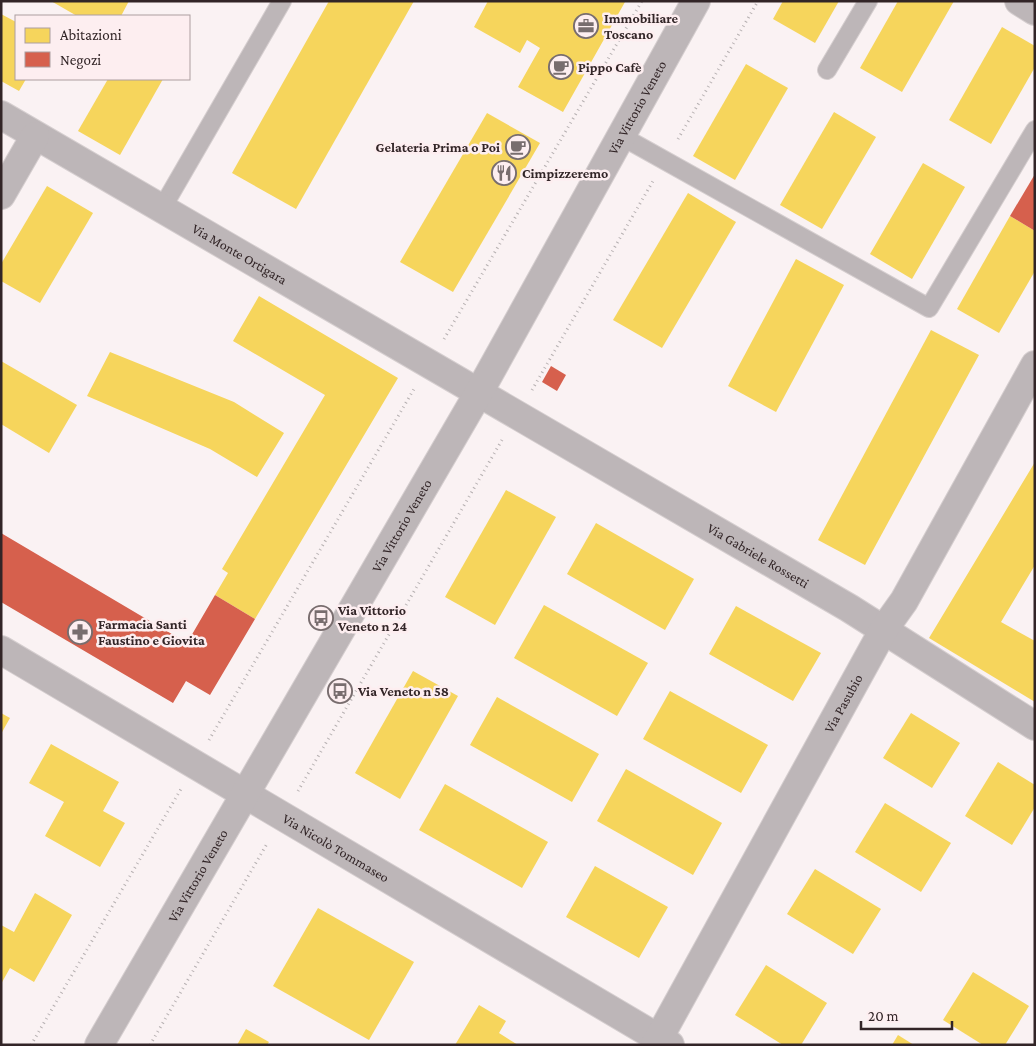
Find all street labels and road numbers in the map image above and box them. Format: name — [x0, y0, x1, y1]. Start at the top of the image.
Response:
street label: Via Vittorio Veneto — [604, 58, 669, 157]
street label: Via Monte Ortigara — [189, 220, 290, 288]
street label: Via Vittorio Veneto — [368, 476, 435, 575]
street label: Via Gabriele Rossetti — [705, 519, 812, 591]
street label: Via Pasubio — [820, 671, 866, 736]
street label: Via Nicolò Tommaseo — [280, 810, 392, 885]
street label: Via Vittorio Veneto — [164, 826, 231, 925]

